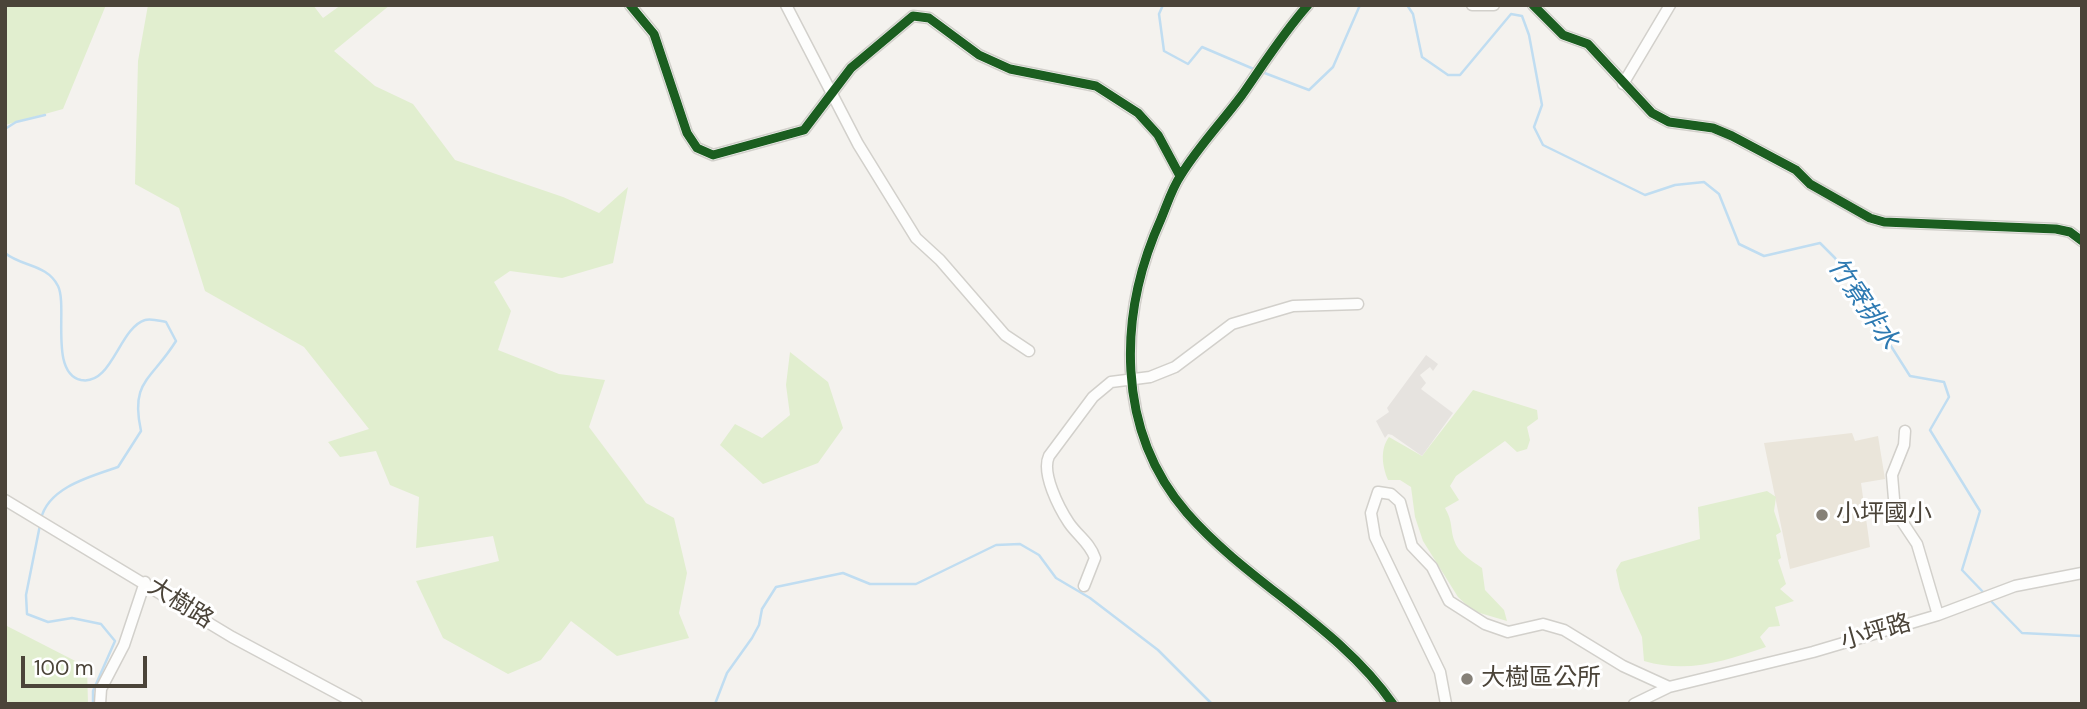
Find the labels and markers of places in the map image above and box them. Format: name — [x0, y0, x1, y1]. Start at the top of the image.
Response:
place label: 小坪國小 — [1836, 501, 1932, 529]
marker: 小坪國小 — [1814, 507, 1830, 523]
place label: 大樹區公所 — [1481, 665, 1601, 693]
marker: 大樹區公所 — [1459, 671, 1475, 687]

